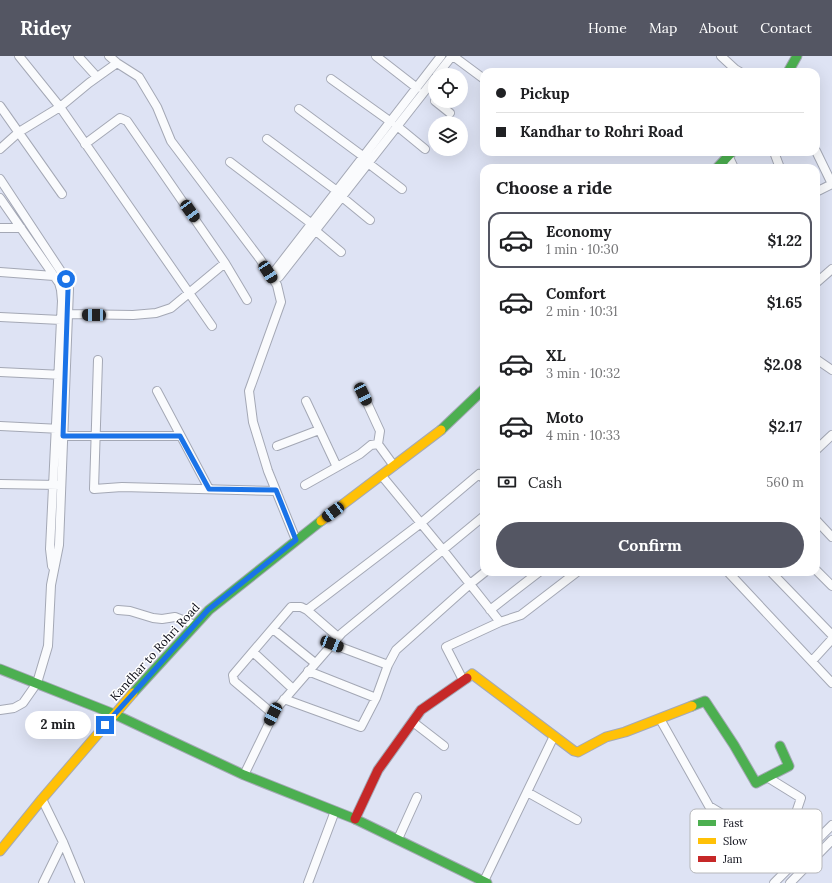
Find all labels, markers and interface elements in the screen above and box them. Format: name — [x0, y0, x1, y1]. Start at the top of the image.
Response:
text: Ridey — [20, 16, 71, 40]
text: Home — [588, 19, 627, 37]
text: Map — [649, 19, 677, 37]
text: About — [699, 19, 738, 37]
text: Contact — [760, 19, 812, 37]
map controls — [428, 68, 468, 156]
button: locate — [428, 68, 468, 108]
text: Pickup — [520, 84, 569, 103]
button: layers — [428, 116, 468, 156]
text: Kandhar to Rohri Road — [520, 122, 683, 141]
text: Choose a ride — [496, 176, 612, 199]
car — [178, 198, 202, 224]
icon: car — [498, 222, 534, 258]
text: Economy — [546, 222, 611, 241]
text: $1.22 — [768, 231, 802, 250]
text: 1 min · 10:30 — [546, 241, 619, 258]
car — [256, 259, 280, 285]
route start — [57, 270, 75, 288]
icon: car — [498, 284, 534, 320]
text: Comfort — [546, 284, 606, 303]
text: $1.65 — [767, 293, 802, 312]
text: 2 min · 10:31 — [546, 303, 618, 320]
car — [82, 309, 106, 321]
icon: car — [498, 346, 534, 382]
text: XL — [546, 346, 566, 365]
text: $2.08 — [764, 355, 802, 374]
text: 3 min · 10:32 — [546, 365, 620, 382]
car — [352, 381, 374, 407]
icon: car — [498, 408, 534, 444]
text: Moto — [546, 408, 583, 427]
text: $2.17 — [769, 417, 802, 436]
text: 4 min · 10:33 — [546, 427, 620, 444]
icon: cash — [496, 471, 518, 493]
text: Cash — [528, 473, 562, 492]
text: 560 m — [766, 474, 804, 491]
car — [320, 500, 346, 524]
button: Confirm — [496, 522, 804, 568]
street label: Kandhar to Rohri Road — [107, 600, 203, 704]
car — [319, 634, 345, 654]
car — [262, 701, 284, 727]
callout: 2 min — [25, 711, 91, 739]
text: 2 min — [41, 716, 75, 733]
route end — [96, 716, 114, 734]
legend — [690, 809, 822, 873]
text: Fast — [723, 816, 744, 830]
text: Slow — [723, 834, 748, 848]
text: Jam — [722, 852, 743, 866]

